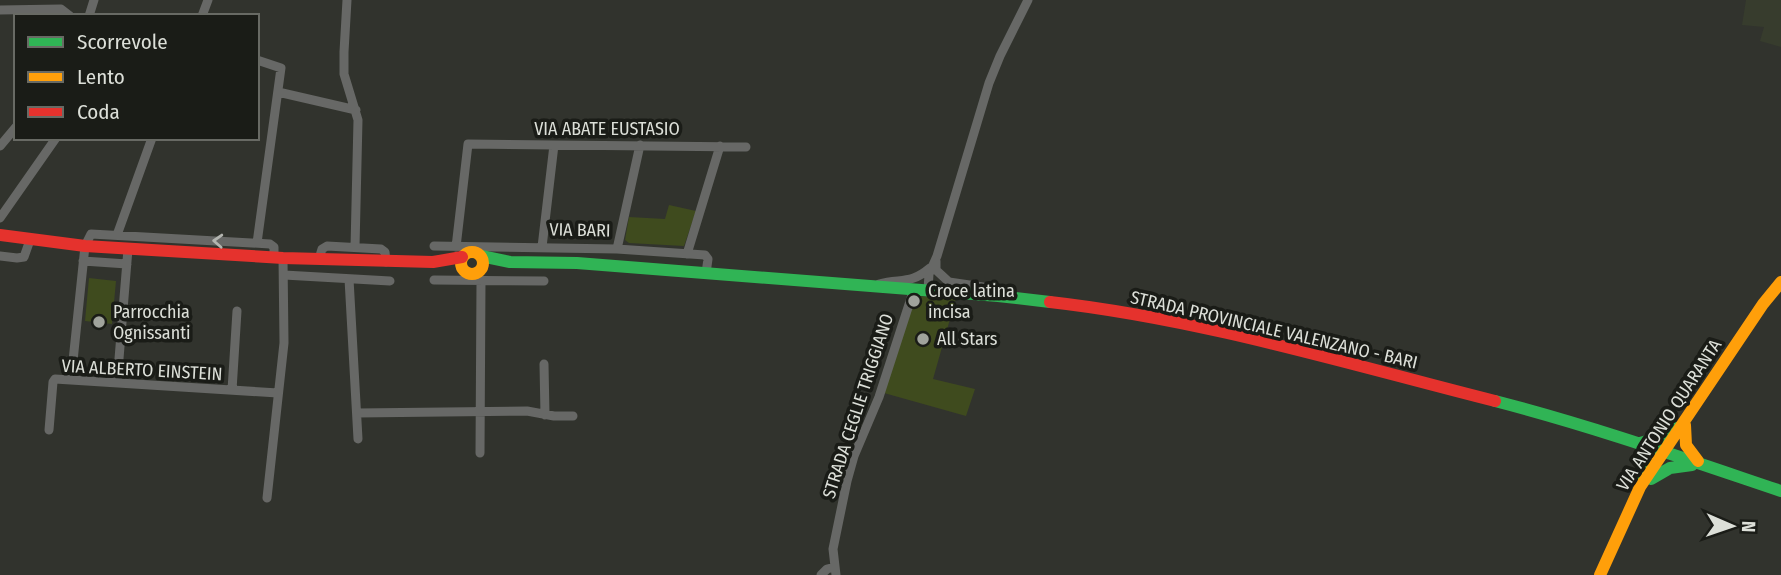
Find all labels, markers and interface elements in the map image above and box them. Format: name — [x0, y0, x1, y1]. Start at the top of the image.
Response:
legend — [14, 14, 259, 140]
text: Scorrevole — [77, 29, 168, 55]
text: Lento — [77, 64, 125, 90]
text: Coda — [77, 99, 120, 125]
street label: VIA ABATE EUSTASIO — [534, 118, 680, 140]
street label: VIA BARI — [549, 218, 611, 242]
one-way arrow — [212, 234, 223, 249]
place label: Croce latina incisa — [928, 280, 1015, 323]
street label: STRADA PROVINCIALE VALENZANO - BARI — [1128, 286, 1420, 374]
marker: Croce latina incisa — [906, 293, 922, 309]
place label: Parrocchia Ognissanti — [113, 301, 191, 344]
street label: STRADA CEGLIE TRIGGIANO — [818, 311, 898, 501]
marker: Parrocchia Ognissanti — [91, 314, 107, 330]
place label: All Stars — [937, 328, 998, 350]
marker: All Stars — [915, 331, 931, 347]
street label: VIA ANTONIO QUARANTA — [1612, 335, 1727, 495]
street label: VIA ALBERTO EINSTEIN — [61, 355, 223, 385]
north arrow — [1697, 491, 1767, 561]
text: N — [1737, 520, 1760, 533]

